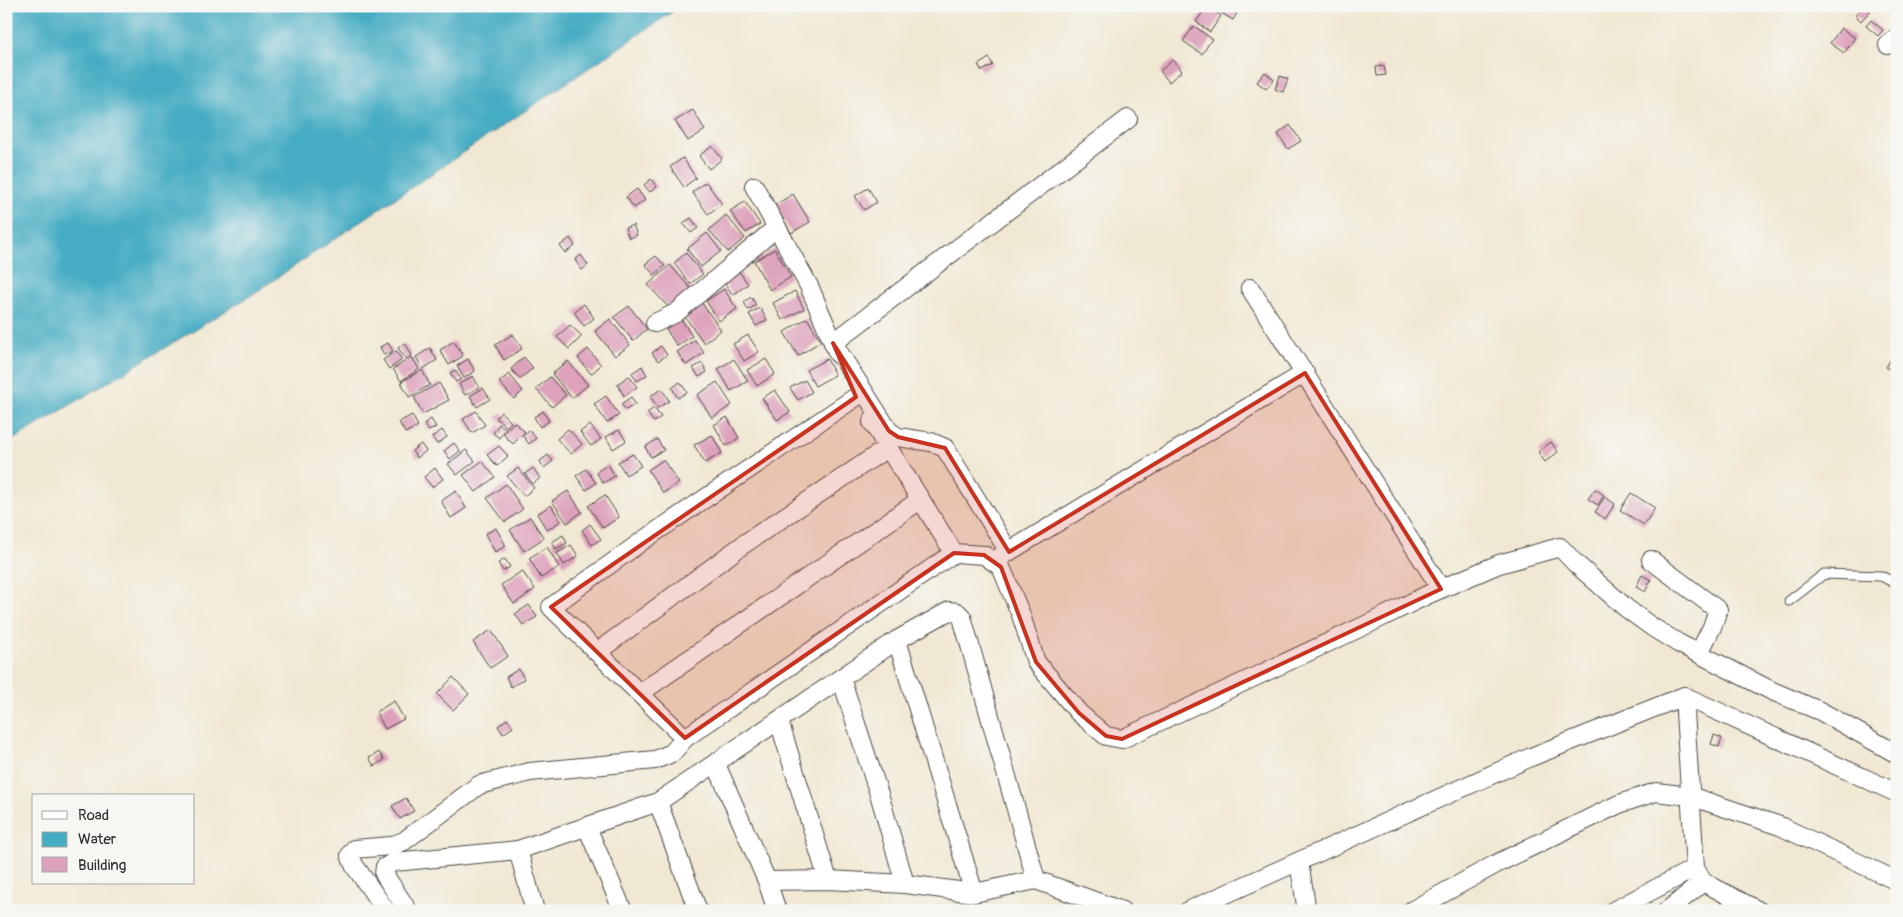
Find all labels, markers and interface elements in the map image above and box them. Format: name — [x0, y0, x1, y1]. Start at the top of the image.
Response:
legend — [32, 794, 195, 884]
text: Road — [78, 806, 109, 825]
text: Water — [78, 830, 117, 849]
text: Building — [78, 856, 126, 875]

